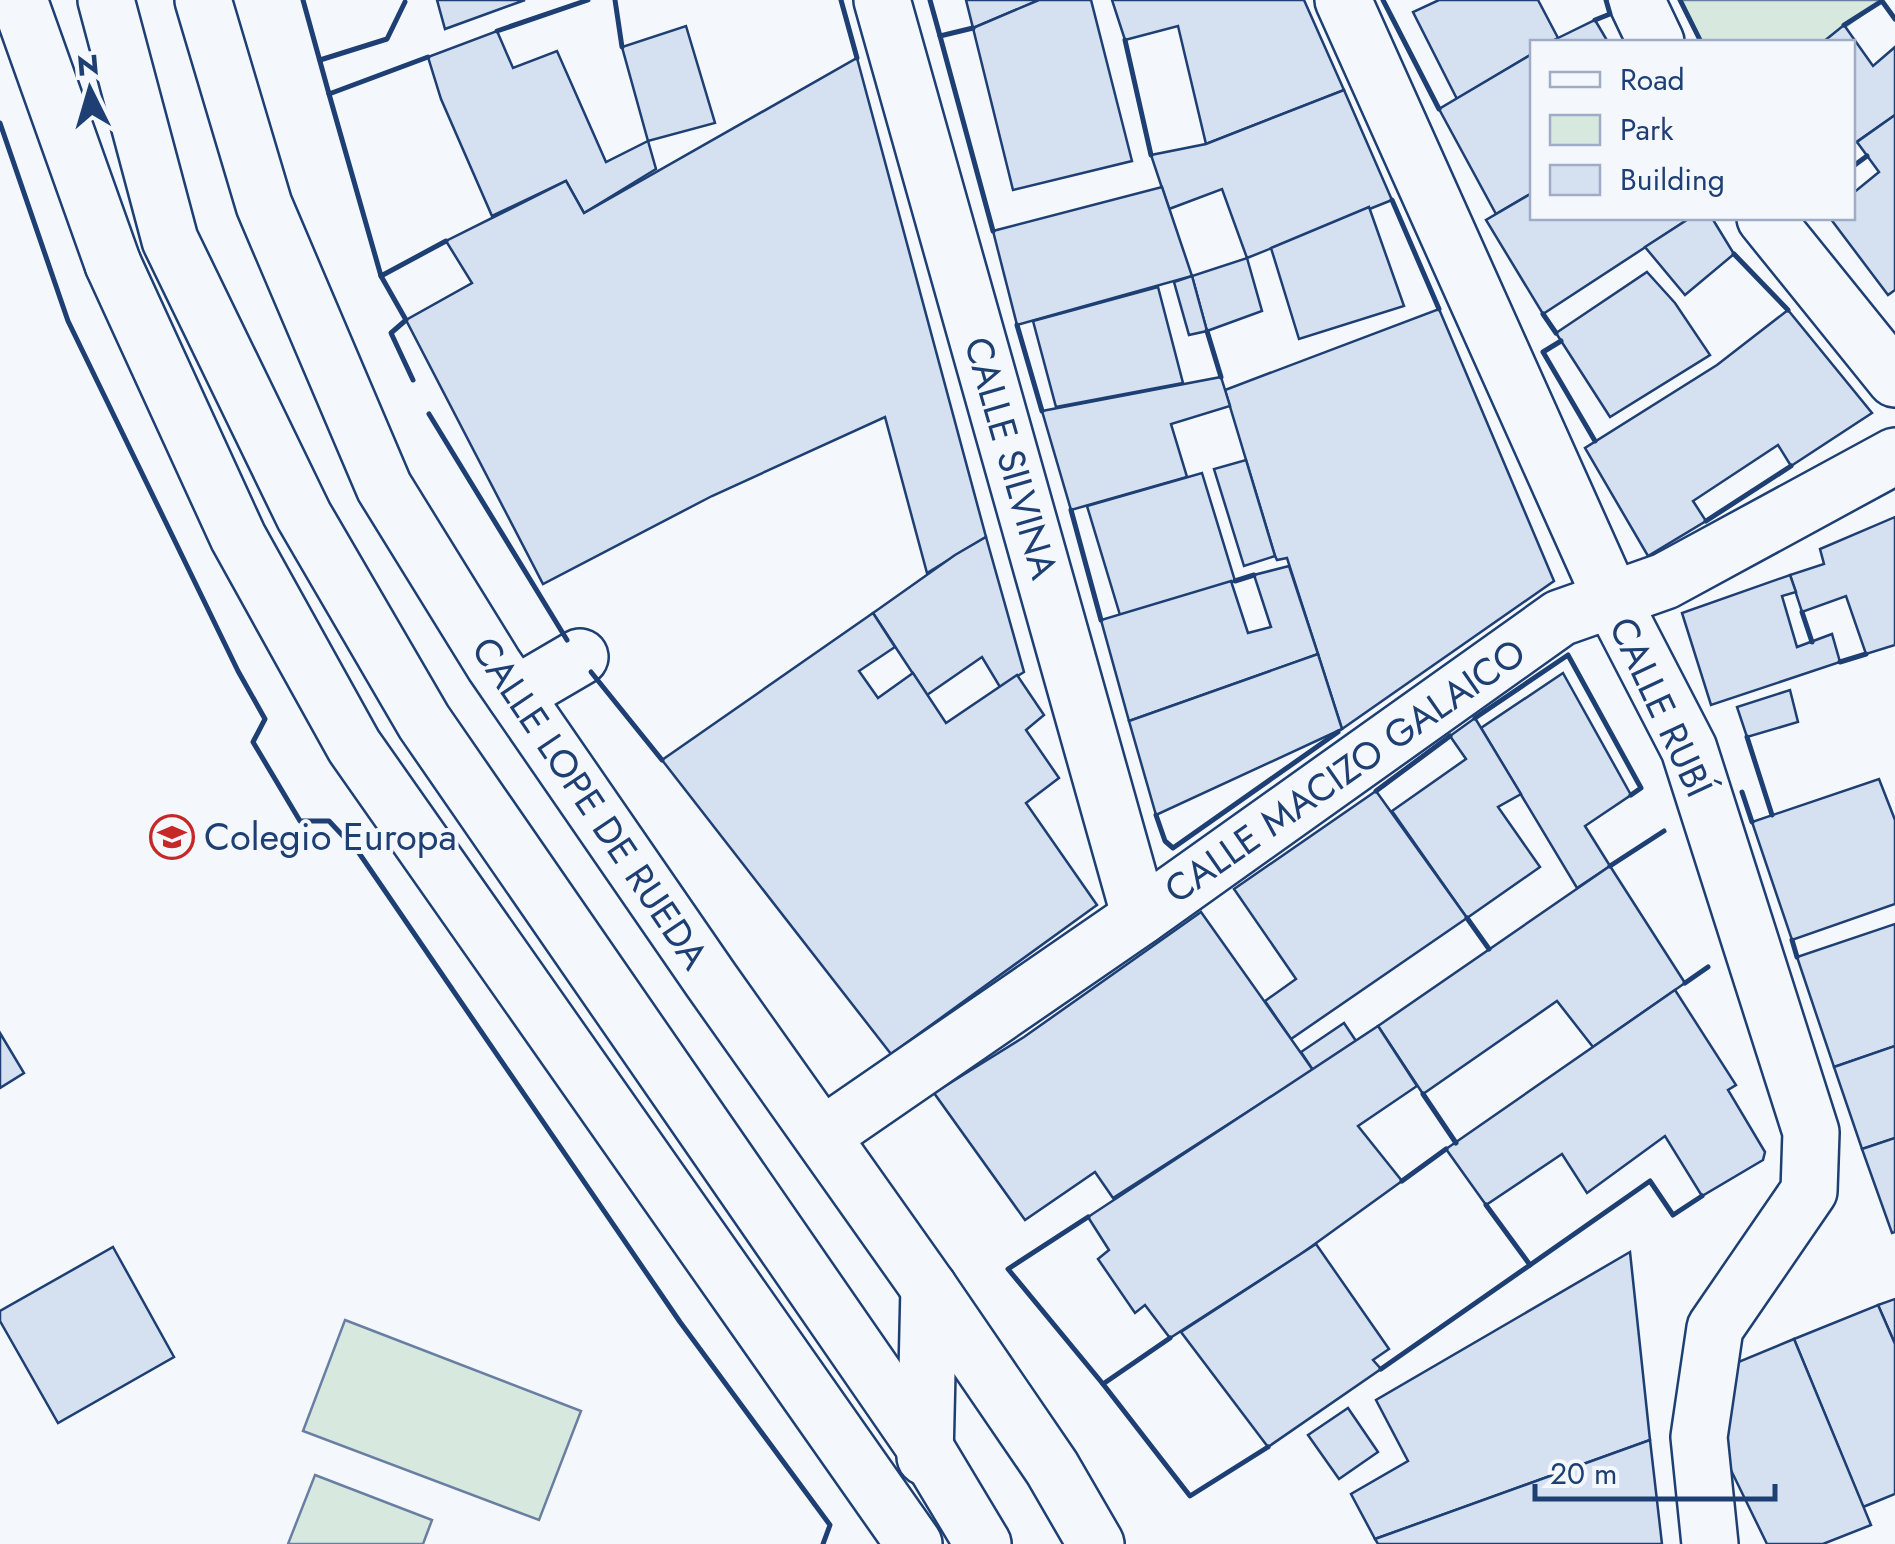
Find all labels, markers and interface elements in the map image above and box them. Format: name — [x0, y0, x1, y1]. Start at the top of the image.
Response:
north arrow — [40, 40, 140, 140]
legend — [1530, 40, 1855, 220]
text: N — [75, 44, 101, 87]
text: Road — [1620, 58, 1685, 101]
text: Park — [1620, 108, 1674, 151]
text: Building — [1620, 158, 1725, 201]
street label: CALLE SILVINA — [951, 330, 1072, 585]
street label: CALLE RUBÍ — [1596, 608, 1727, 806]
street label: CALLE MACIZO GALAICO — [1153, 625, 1536, 916]
street label: CALLE LOPE DE RUEDA — [459, 626, 722, 980]
place label: Colegio Europa — [204, 809, 457, 864]
school or university icon: Colegio Europa — [149, 814, 195, 860]
scale bar — [1535, 1439, 1775, 1501]
text: 20 m — [1550, 1452, 1617, 1495]

